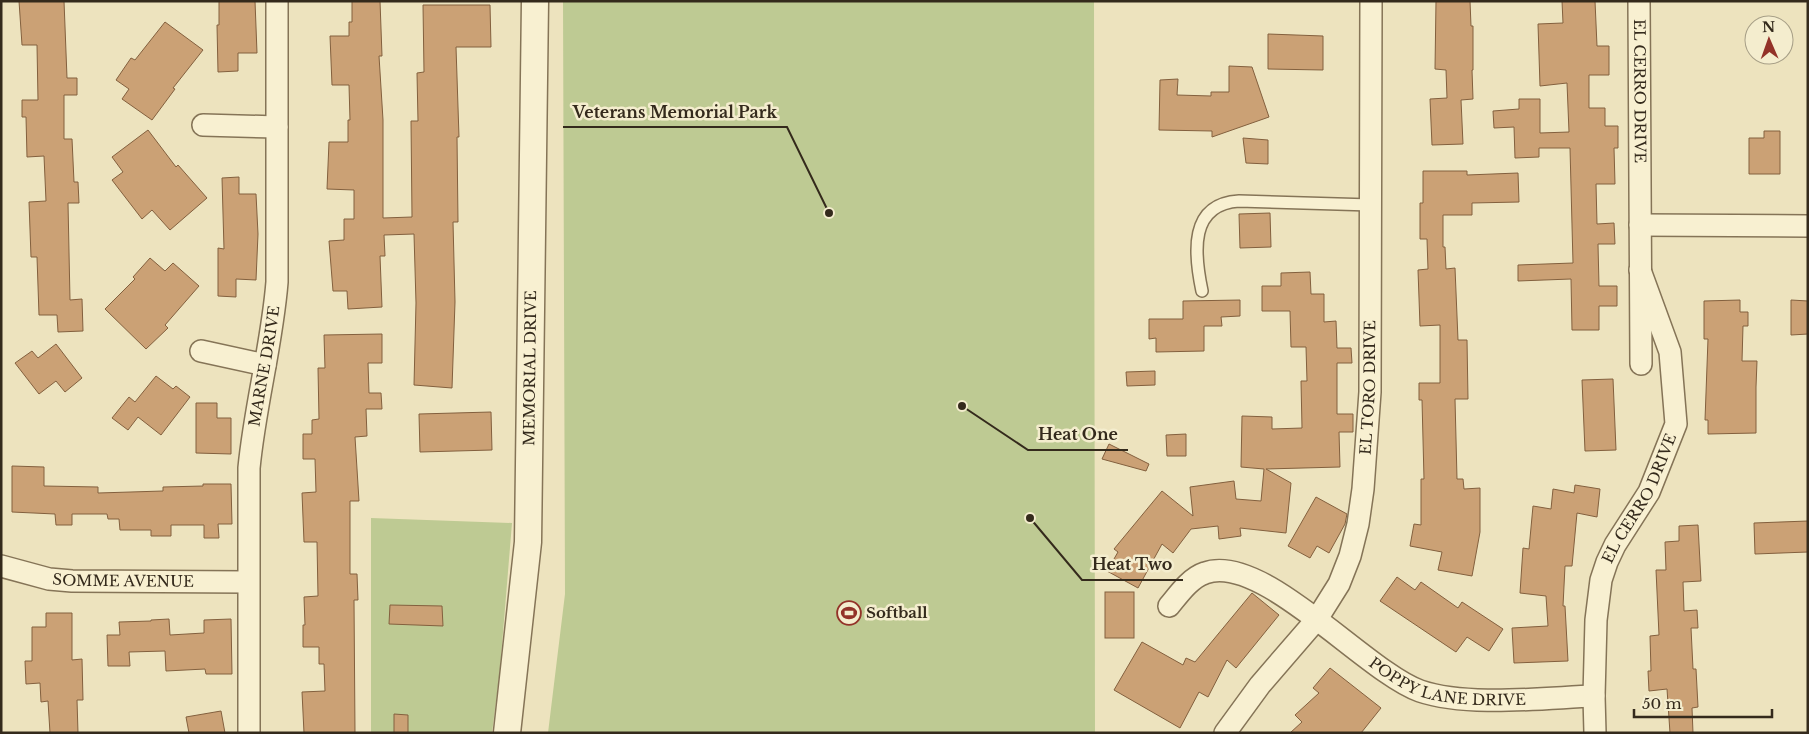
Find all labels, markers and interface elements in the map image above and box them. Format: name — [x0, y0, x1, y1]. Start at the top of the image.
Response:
north arrow — [1744, 15, 1794, 65]
text: N — [1762, 18, 1775, 36]
street label: EL CERRO DRIVE — [1630, 19, 1650, 163]
callout: Veterans Memorial Park — [563, 96, 787, 127]
text: Veterans Memorial Park — [572, 102, 778, 122]
street label: MEMORIAL DRIVE — [519, 290, 540, 446]
street label: MARNE DRIVE — [244, 304, 284, 428]
street label: EL TORO DRIVE — [1355, 320, 1379, 456]
callout: Heat One — [1028, 419, 1128, 450]
text: Heat One — [1038, 424, 1118, 444]
street label: EL CERRO DRIVE — [1598, 431, 1680, 566]
callout: Heat Two — [1082, 549, 1183, 580]
text: Heat Two — [1092, 554, 1172, 574]
street label: SOMME AVENUE — [52, 569, 194, 591]
sports icon: Softball — [836, 600, 862, 626]
place label: Softball — [866, 603, 928, 622]
street label: POPPY LANE DRIVE — [1365, 653, 1526, 709]
scale bar — [1634, 686, 1772, 718]
text: 50 m — [1642, 694, 1682, 713]

